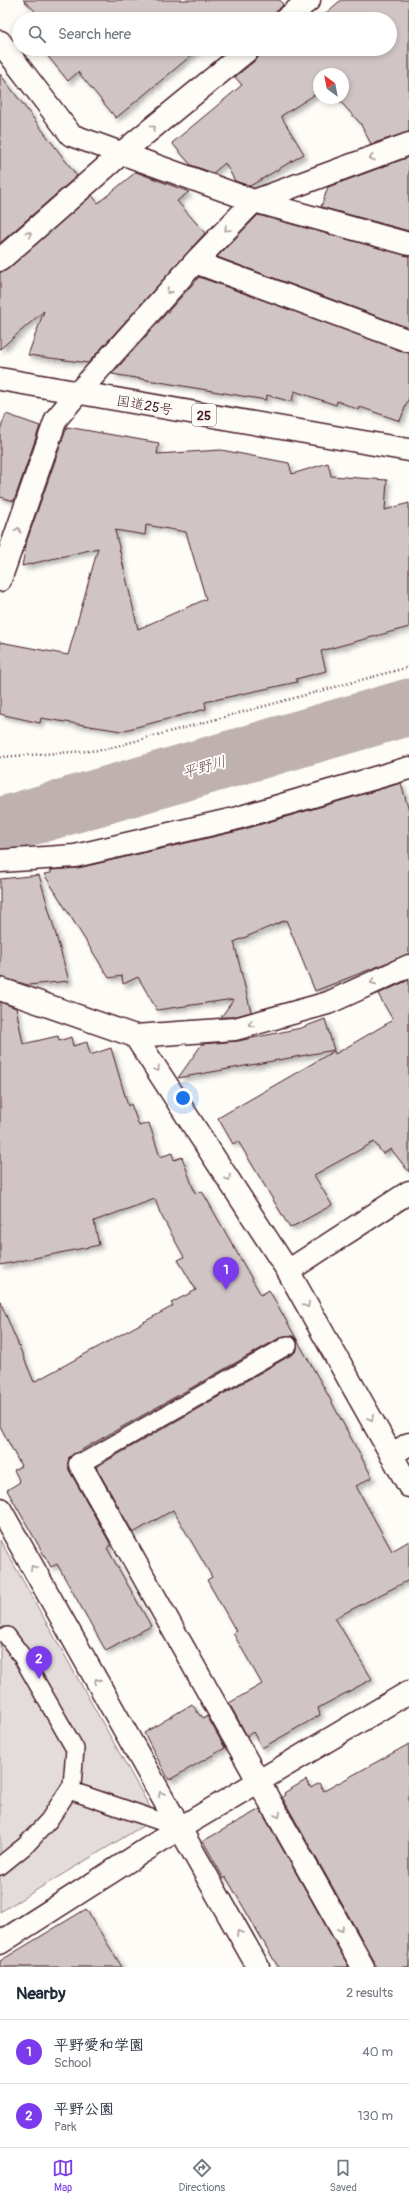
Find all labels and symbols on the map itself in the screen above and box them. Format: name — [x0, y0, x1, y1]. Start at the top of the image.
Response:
north arrow — [313, 68, 349, 104]
one-way arrow — [149, 125, 156, 132]
one-way arrow — [369, 153, 376, 161]
one-way arrow — [224, 224, 232, 232]
one-way arrow — [25, 232, 32, 239]
one-way arrow — [166, 286, 174, 294]
street label: 国道25号 — [115, 392, 175, 419]
road number: 25 — [192, 404, 216, 426]
one-way arrow — [13, 527, 21, 534]
water label: 平野川 — [180, 752, 228, 783]
one-way arrow — [370, 977, 378, 985]
one-way arrow — [248, 1020, 254, 1028]
one-way arrow — [152, 1065, 160, 1072]
your location — [173, 1088, 193, 1108]
one-way arrow — [223, 1174, 230, 1181]
pin: 1 — [213, 1257, 239, 1290]
one-way arrow — [303, 1301, 310, 1308]
one-way arrow — [366, 1414, 373, 1421]
one-way arrow — [31, 1565, 38, 1572]
pin: 2 — [26, 1646, 52, 1679]
one-way arrow — [95, 1678, 102, 1685]
one-way arrow — [159, 1791, 166, 1798]
one-way arrow — [273, 1811, 280, 1818]
one-way arrow — [337, 1925, 344, 1932]
one-way arrow — [236, 1930, 243, 1937]

